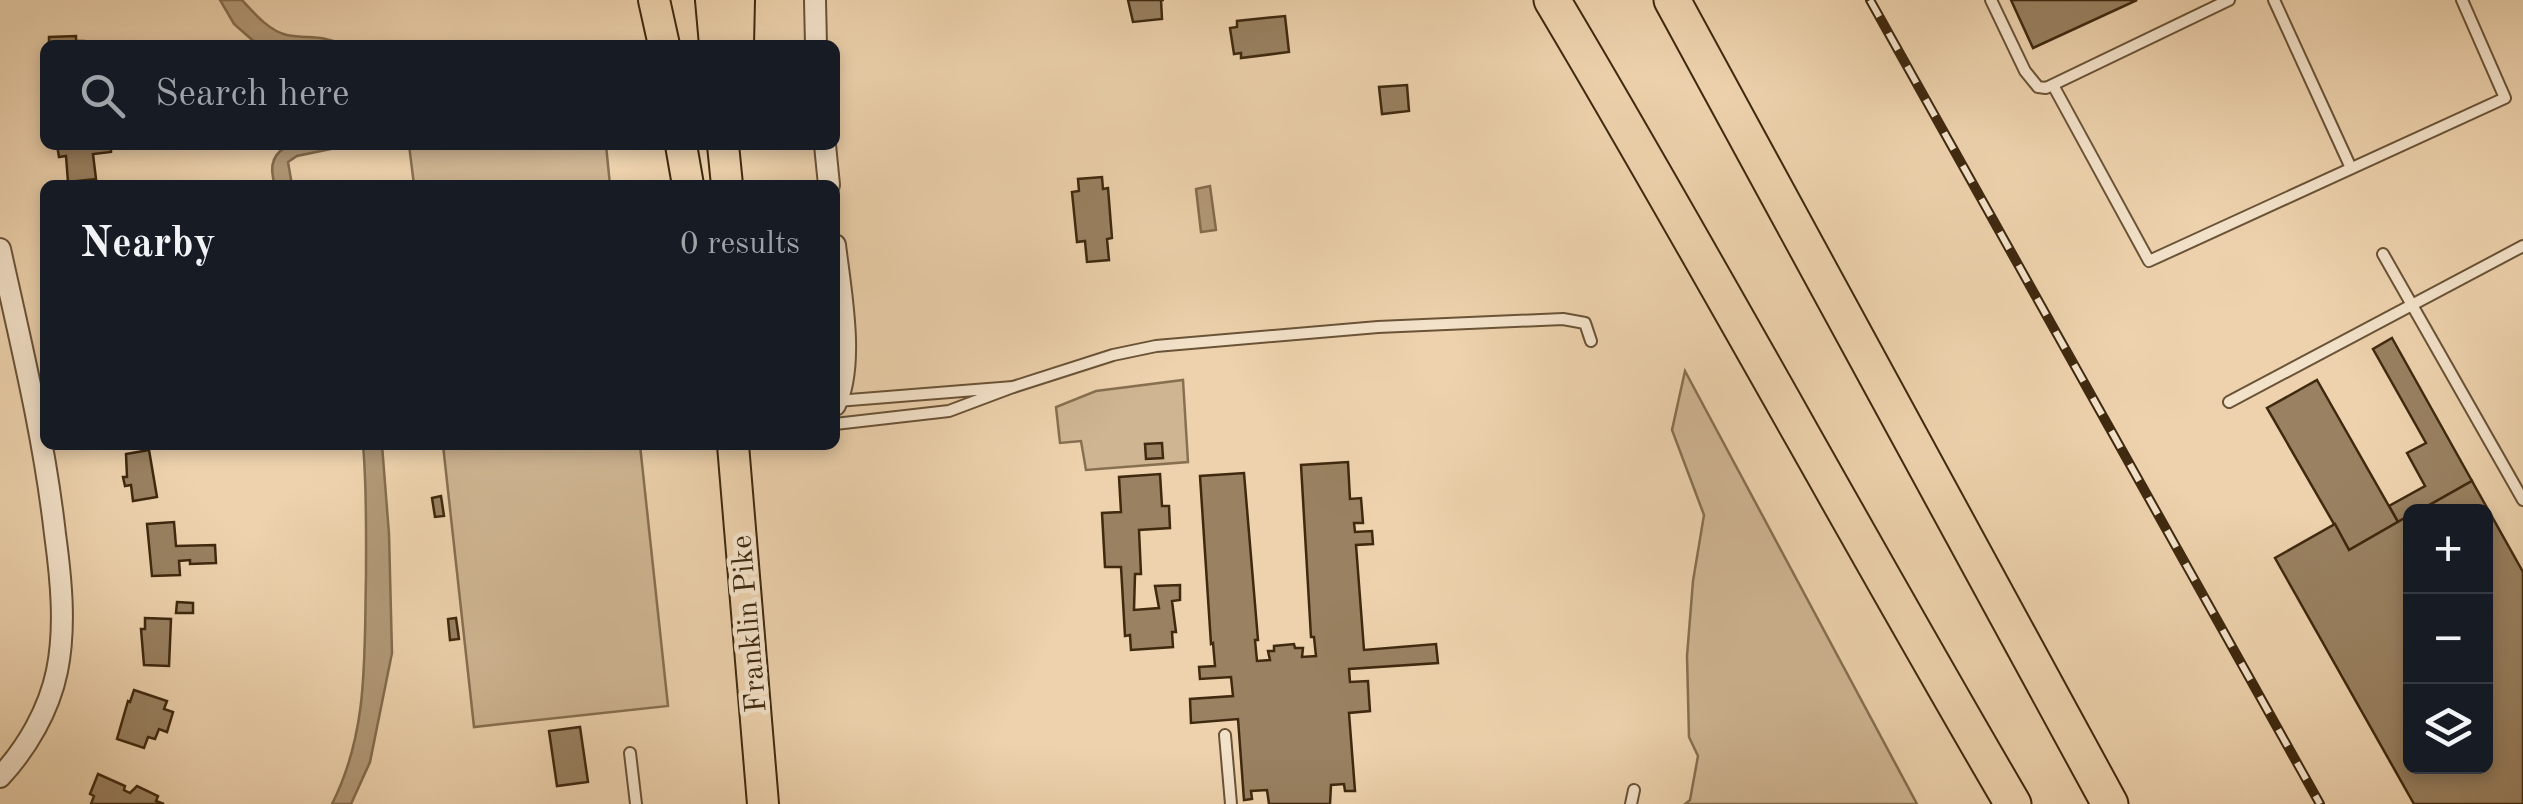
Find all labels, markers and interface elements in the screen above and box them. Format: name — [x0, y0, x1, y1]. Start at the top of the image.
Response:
search box — [40, 40, 840, 150]
icon: search — [75, 68, 130, 123]
text: Search here — [155, 76, 350, 114]
text: Nearby — [80, 224, 216, 266]
text: 0 results — [680, 229, 800, 261]
map controls — [2403, 504, 2493, 774]
button: + — [2403, 504, 2493, 594]
street label: Franklin Pike — [727, 534, 773, 714]
button: − — [2403, 594, 2493, 684]
button: layers — [2403, 684, 2493, 774]

